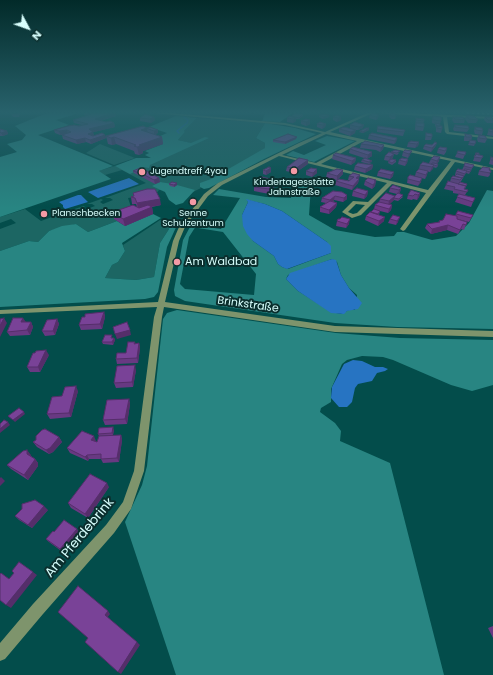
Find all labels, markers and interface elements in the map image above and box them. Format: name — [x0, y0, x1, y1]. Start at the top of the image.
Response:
north arrow — [8, 8, 48, 48]
text: N — [28, 27, 46, 44]
marker: Kindertagesstätte Jahnstraße — [289, 166, 299, 176]
marker: Jugendtreff 4you — [137, 167, 147, 177]
place label: Jugendtreff 4you — [150, 167, 227, 177]
place label: Kindertagesstätte Jahnstraße — [254, 178, 334, 199]
marker: Senne Schulzentrum — [188, 197, 198, 207]
marker: Planschbecken — [39, 209, 49, 219]
place label: Planschbecken — [52, 209, 120, 219]
place label: Senne Schulzentrum — [162, 209, 224, 230]
place label: Am Waldbad — [185, 255, 257, 269]
marker: Am Waldbad — [172, 257, 182, 267]
street label: Brinkstraße — [216, 294, 280, 316]
street label: Am Pferdebrink — [42, 495, 118, 581]

